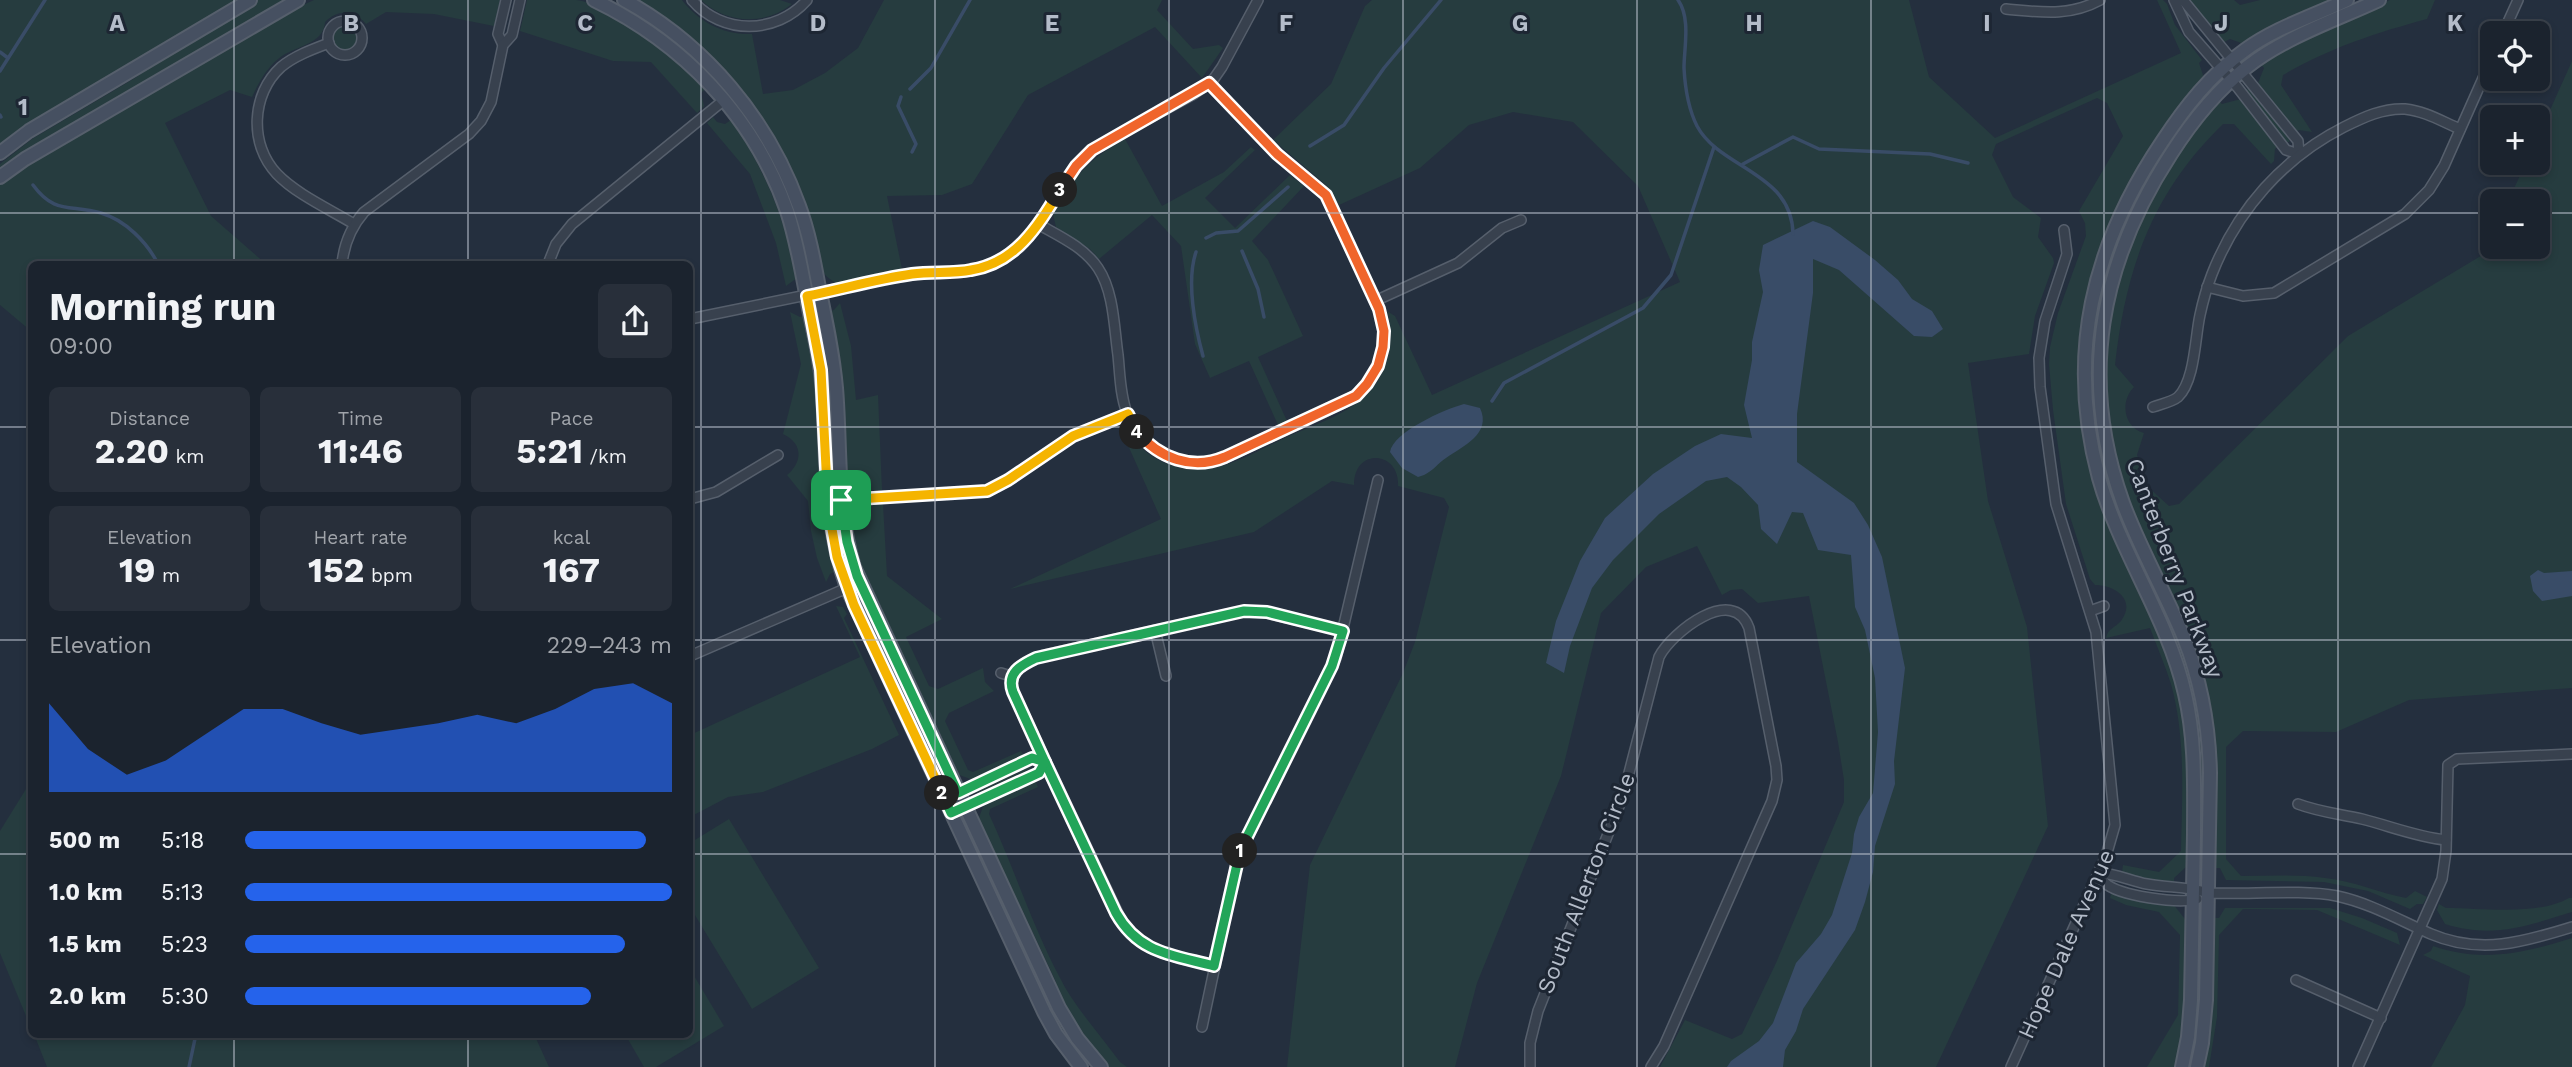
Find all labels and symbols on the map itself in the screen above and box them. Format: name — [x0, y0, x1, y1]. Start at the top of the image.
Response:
text: A — [109, 10, 125, 37]
text: B — [343, 10, 359, 37]
text: C — [577, 10, 593, 37]
text: D — [810, 10, 826, 37]
text: E — [1045, 10, 1059, 37]
text: F — [1279, 10, 1293, 37]
text: G — [1512, 10, 1528, 37]
text: H — [1745, 10, 1763, 37]
text: I — [1983, 10, 1991, 37]
text: J — [2214, 10, 2228, 37]
text: K — [2447, 10, 2463, 37]
text: 1 — [18, 94, 28, 121]
pin: 3 — [1042, 172, 1078, 208]
pin: 4 — [1120, 414, 1154, 450]
street label: Canterberry Parkway — [2120, 454, 2229, 682]
pin — [811, 470, 871, 530]
street label: South Allerton Circle — [1532, 769, 1641, 997]
pin: 2 — [925, 776, 960, 810]
pin: 1 — [1222, 834, 1258, 868]
street label: Hope Dale Avenue — [2013, 845, 2120, 1043]

